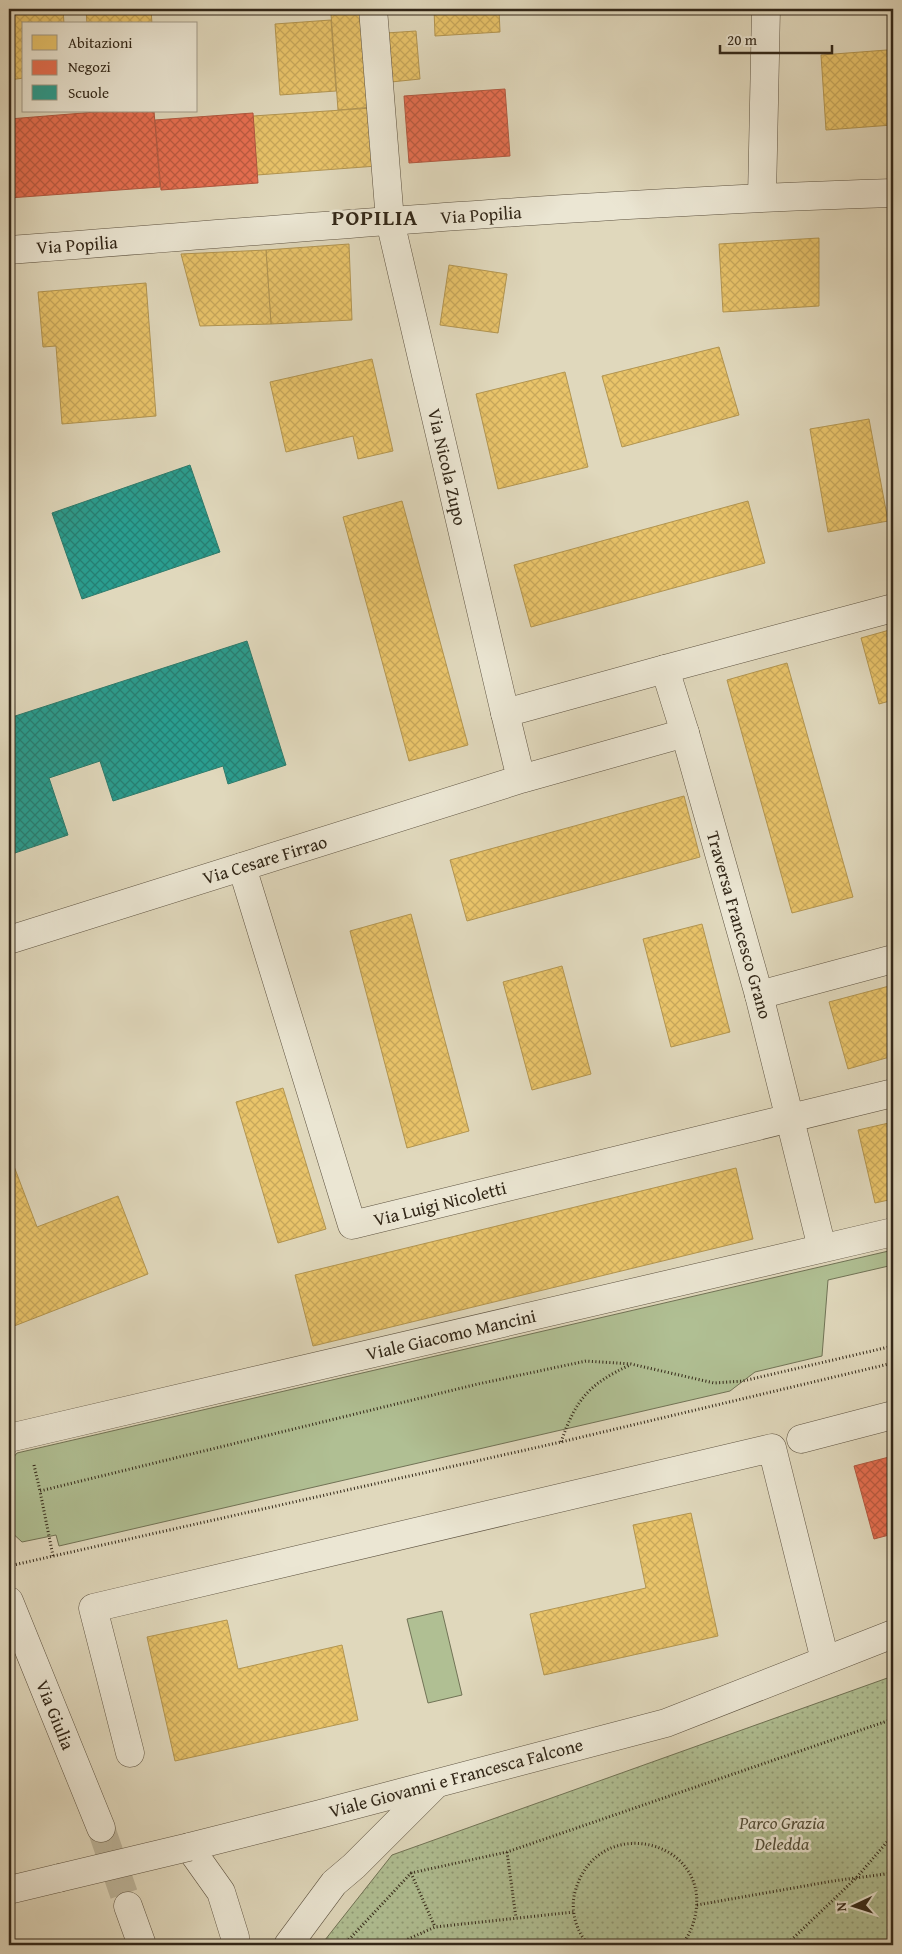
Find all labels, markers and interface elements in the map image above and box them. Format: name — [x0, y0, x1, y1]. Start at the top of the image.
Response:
legend — [22, 22, 198, 112]
scale bar — [720, 22, 832, 54]
text: 20 m — [727, 29, 758, 50]
text: Abitazioni — [68, 32, 133, 53]
text: Negozi — [68, 56, 111, 77]
text: Scuole — [68, 82, 109, 103]
street label: Via Popilia — [439, 198, 523, 231]
district label: POPILIA — [332, 201, 418, 233]
street label: Via Popilia — [35, 228, 119, 261]
street label: Via Nicola Zupo — [421, 406, 474, 528]
street label: Via Cesare Firrao — [199, 828, 330, 891]
street label: Traversa Francesco Grano — [700, 828, 779, 1022]
street label: Via Luigi Nicoletti — [371, 1174, 509, 1233]
street label: Viale Giacomo Mancini — [363, 1302, 538, 1367]
street label: Via Giulia — [29, 1676, 82, 1754]
street label: Viale Giovanni e Francesca Falcone — [326, 1731, 586, 1824]
park label: Parco Grazia Deledda — [738, 1809, 826, 1857]
north arrow — [830, 1882, 880, 1932]
text: N — [831, 1901, 851, 1912]

